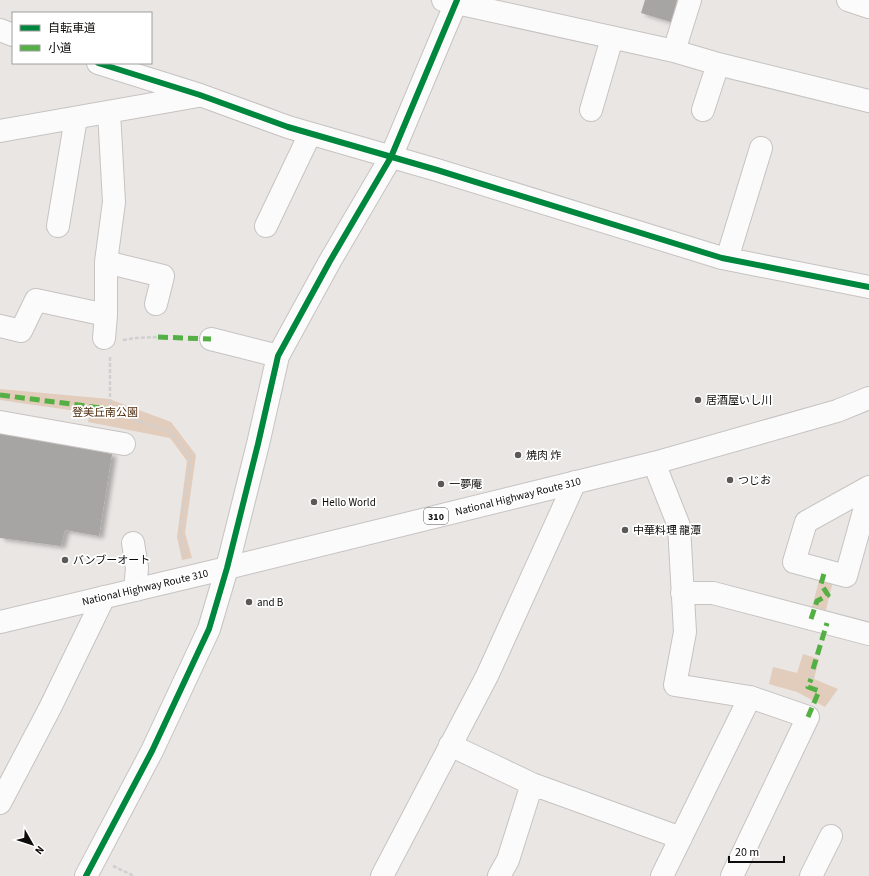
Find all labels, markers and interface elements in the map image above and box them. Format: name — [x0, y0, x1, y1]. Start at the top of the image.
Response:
legend — [12, 12, 152, 64]
text: 自転車道 — [48, 20, 96, 37]
text: 小道 — [48, 40, 72, 57]
place label: 居酒屋いし川 — [706, 393, 772, 408]
marker: 居酒屋いし川 — [693, 395, 703, 405]
park label: 登美丘南公園 — [72, 405, 138, 420]
place label: 焼肉 炸 — [526, 448, 561, 463]
marker: 焼肉 炸 — [513, 450, 523, 460]
place label: つじお — [738, 473, 771, 488]
street label: National Highway Route 310 — [454, 474, 583, 519]
marker: つじお — [725, 475, 735, 485]
place label: 一夢庵 — [449, 477, 482, 492]
marker: 一夢庵 — [436, 479, 446, 489]
place label: Hello World — [322, 495, 376, 510]
marker: Hello World — [309, 497, 319, 507]
road number: 310 — [424, 508, 448, 524]
place label: 中華料理 龍潭 — [633, 523, 701, 538]
marker: 中華料理 龍潭 — [620, 525, 630, 535]
place label: バンブーオート — [73, 553, 150, 568]
marker: バンブーオート — [60, 555, 70, 565]
street label: National Highway Route 310 — [80, 566, 210, 609]
place label: and B — [257, 595, 284, 610]
marker: and B — [244, 597, 254, 607]
north arrow — [12, 824, 52, 864]
scale bar — [729, 838, 784, 864]
text: N — [31, 842, 48, 858]
text: 20 m — [735, 844, 759, 861]

